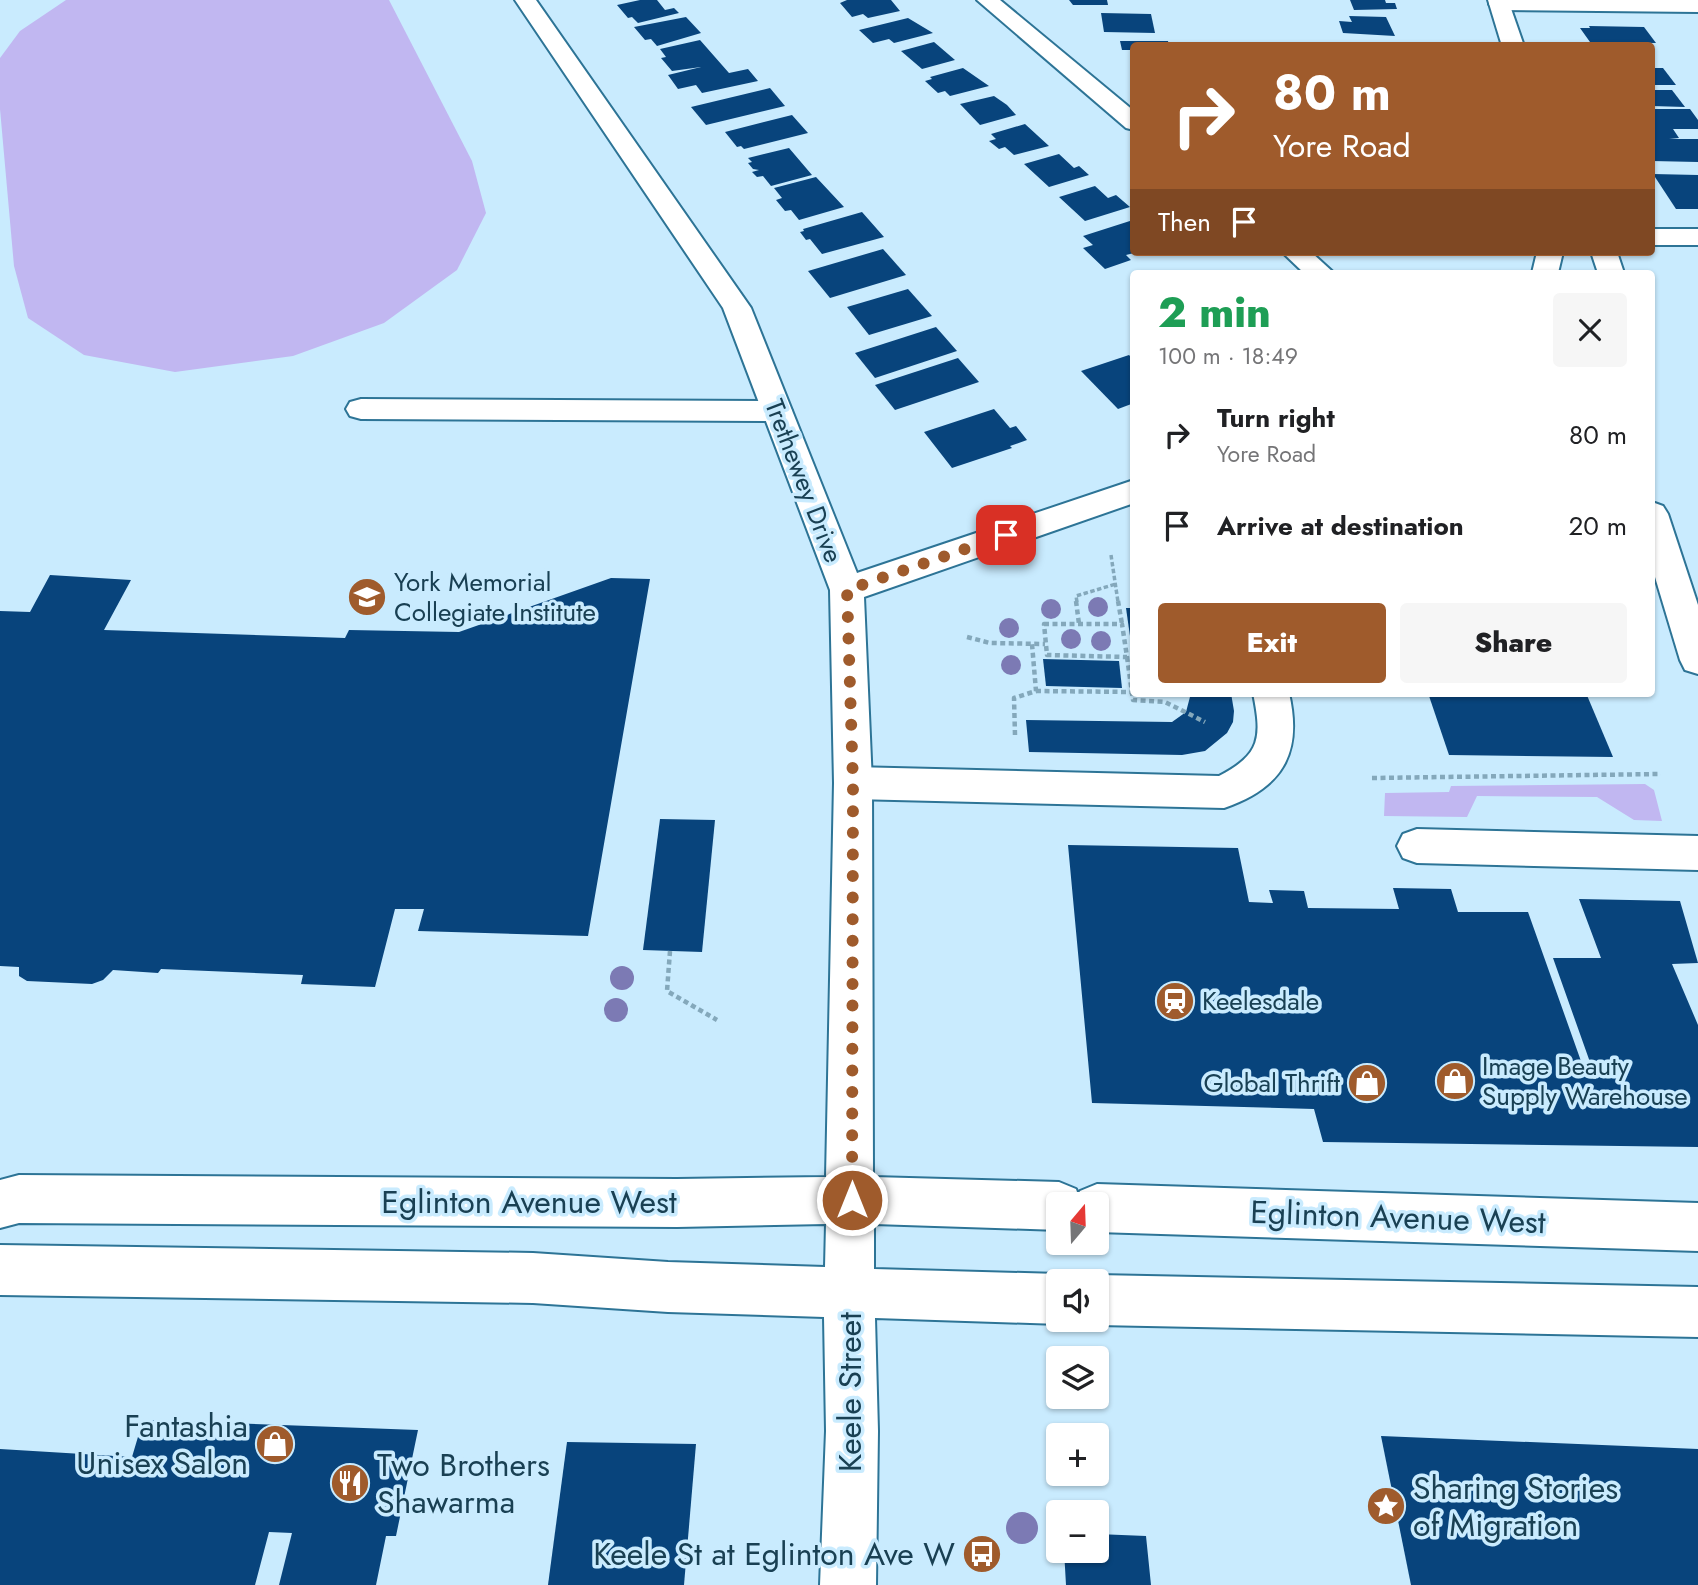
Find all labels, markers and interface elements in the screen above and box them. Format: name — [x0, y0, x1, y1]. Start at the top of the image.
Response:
text: 80 m — [1273, 58, 1391, 128]
icon: right — [1158, 70, 1249, 161]
text: Yore Road — [1273, 123, 1411, 169]
text: Then — [1158, 203, 1211, 241]
icon: arrive — [1225, 203, 1263, 241]
text: 2 min — [1158, 282, 1271, 343]
button: close — [1553, 293, 1627, 367]
text: 100 m · 18:49 — [1158, 339, 1298, 373]
street label: Trethewey Drive — [755, 394, 853, 568]
text: Turn right — [1217, 399, 1335, 437]
icon: right — [1158, 416, 1196, 454]
text: 80 m — [1569, 416, 1627, 454]
text: Yore Road — [1217, 437, 1316, 471]
pin — [976, 505, 1036, 565]
icon: arrive — [1158, 507, 1196, 545]
text: Arrive at destination — [1217, 507, 1464, 545]
text: 20 m — [1569, 507, 1627, 545]
icon: arrive — [987, 516, 1025, 554]
place label: York Memorial Collegiate Institute — [394, 563, 596, 631]
school or university icon: York Memorial Collegiate Institute — [346, 576, 388, 618]
button: Exit — [1158, 603, 1386, 683]
button: Share — [1400, 603, 1627, 683]
station icon: Keelesdale — [1154, 980, 1196, 1022]
place label: Keelesdale — [1202, 982, 1319, 1020]
place label: Image Beauty Supply Warehouse — [1482, 1047, 1688, 1115]
shop icon: Image Beauty Supply Warehouse — [1434, 1060, 1476, 1102]
shop icon: Global Thrift — [1346, 1062, 1388, 1104]
place label: Global Thrift — [1203, 1064, 1341, 1102]
position arrow — [815, 1163, 889, 1237]
street label: Eglinton Avenue West — [381, 1179, 677, 1225]
street label: Eglinton Avenue West — [1250, 1189, 1547, 1245]
north arrow — [1046, 1192, 1110, 1255]
map controls — [1046, 1192, 1109, 1563]
button: sound — [1046, 1269, 1109, 1332]
street label: Keele Street — [827, 1312, 873, 1472]
button: layers — [1046, 1346, 1109, 1409]
place label: Fantashia Unisex Salon — [76, 1403, 248, 1486]
shop icon: Fantashia Unisex Salon — [254, 1423, 296, 1465]
button: + — [1046, 1423, 1109, 1486]
place label: Two Brothers Shawarma — [377, 1442, 550, 1525]
restaurant icon: Two Brothers Shawarma — [329, 1462, 371, 1504]
place label: Sharing Stories of Migration — [1413, 1465, 1618, 1548]
place icon: Sharing Stories of Migration — [1365, 1485, 1407, 1527]
button: − — [1046, 1500, 1109, 1563]
place label: Keele St at Eglinton Ave W — [593, 1531, 955, 1577]
bus stop icon: Keele St at Eglinton Ave W — [961, 1533, 1003, 1575]

